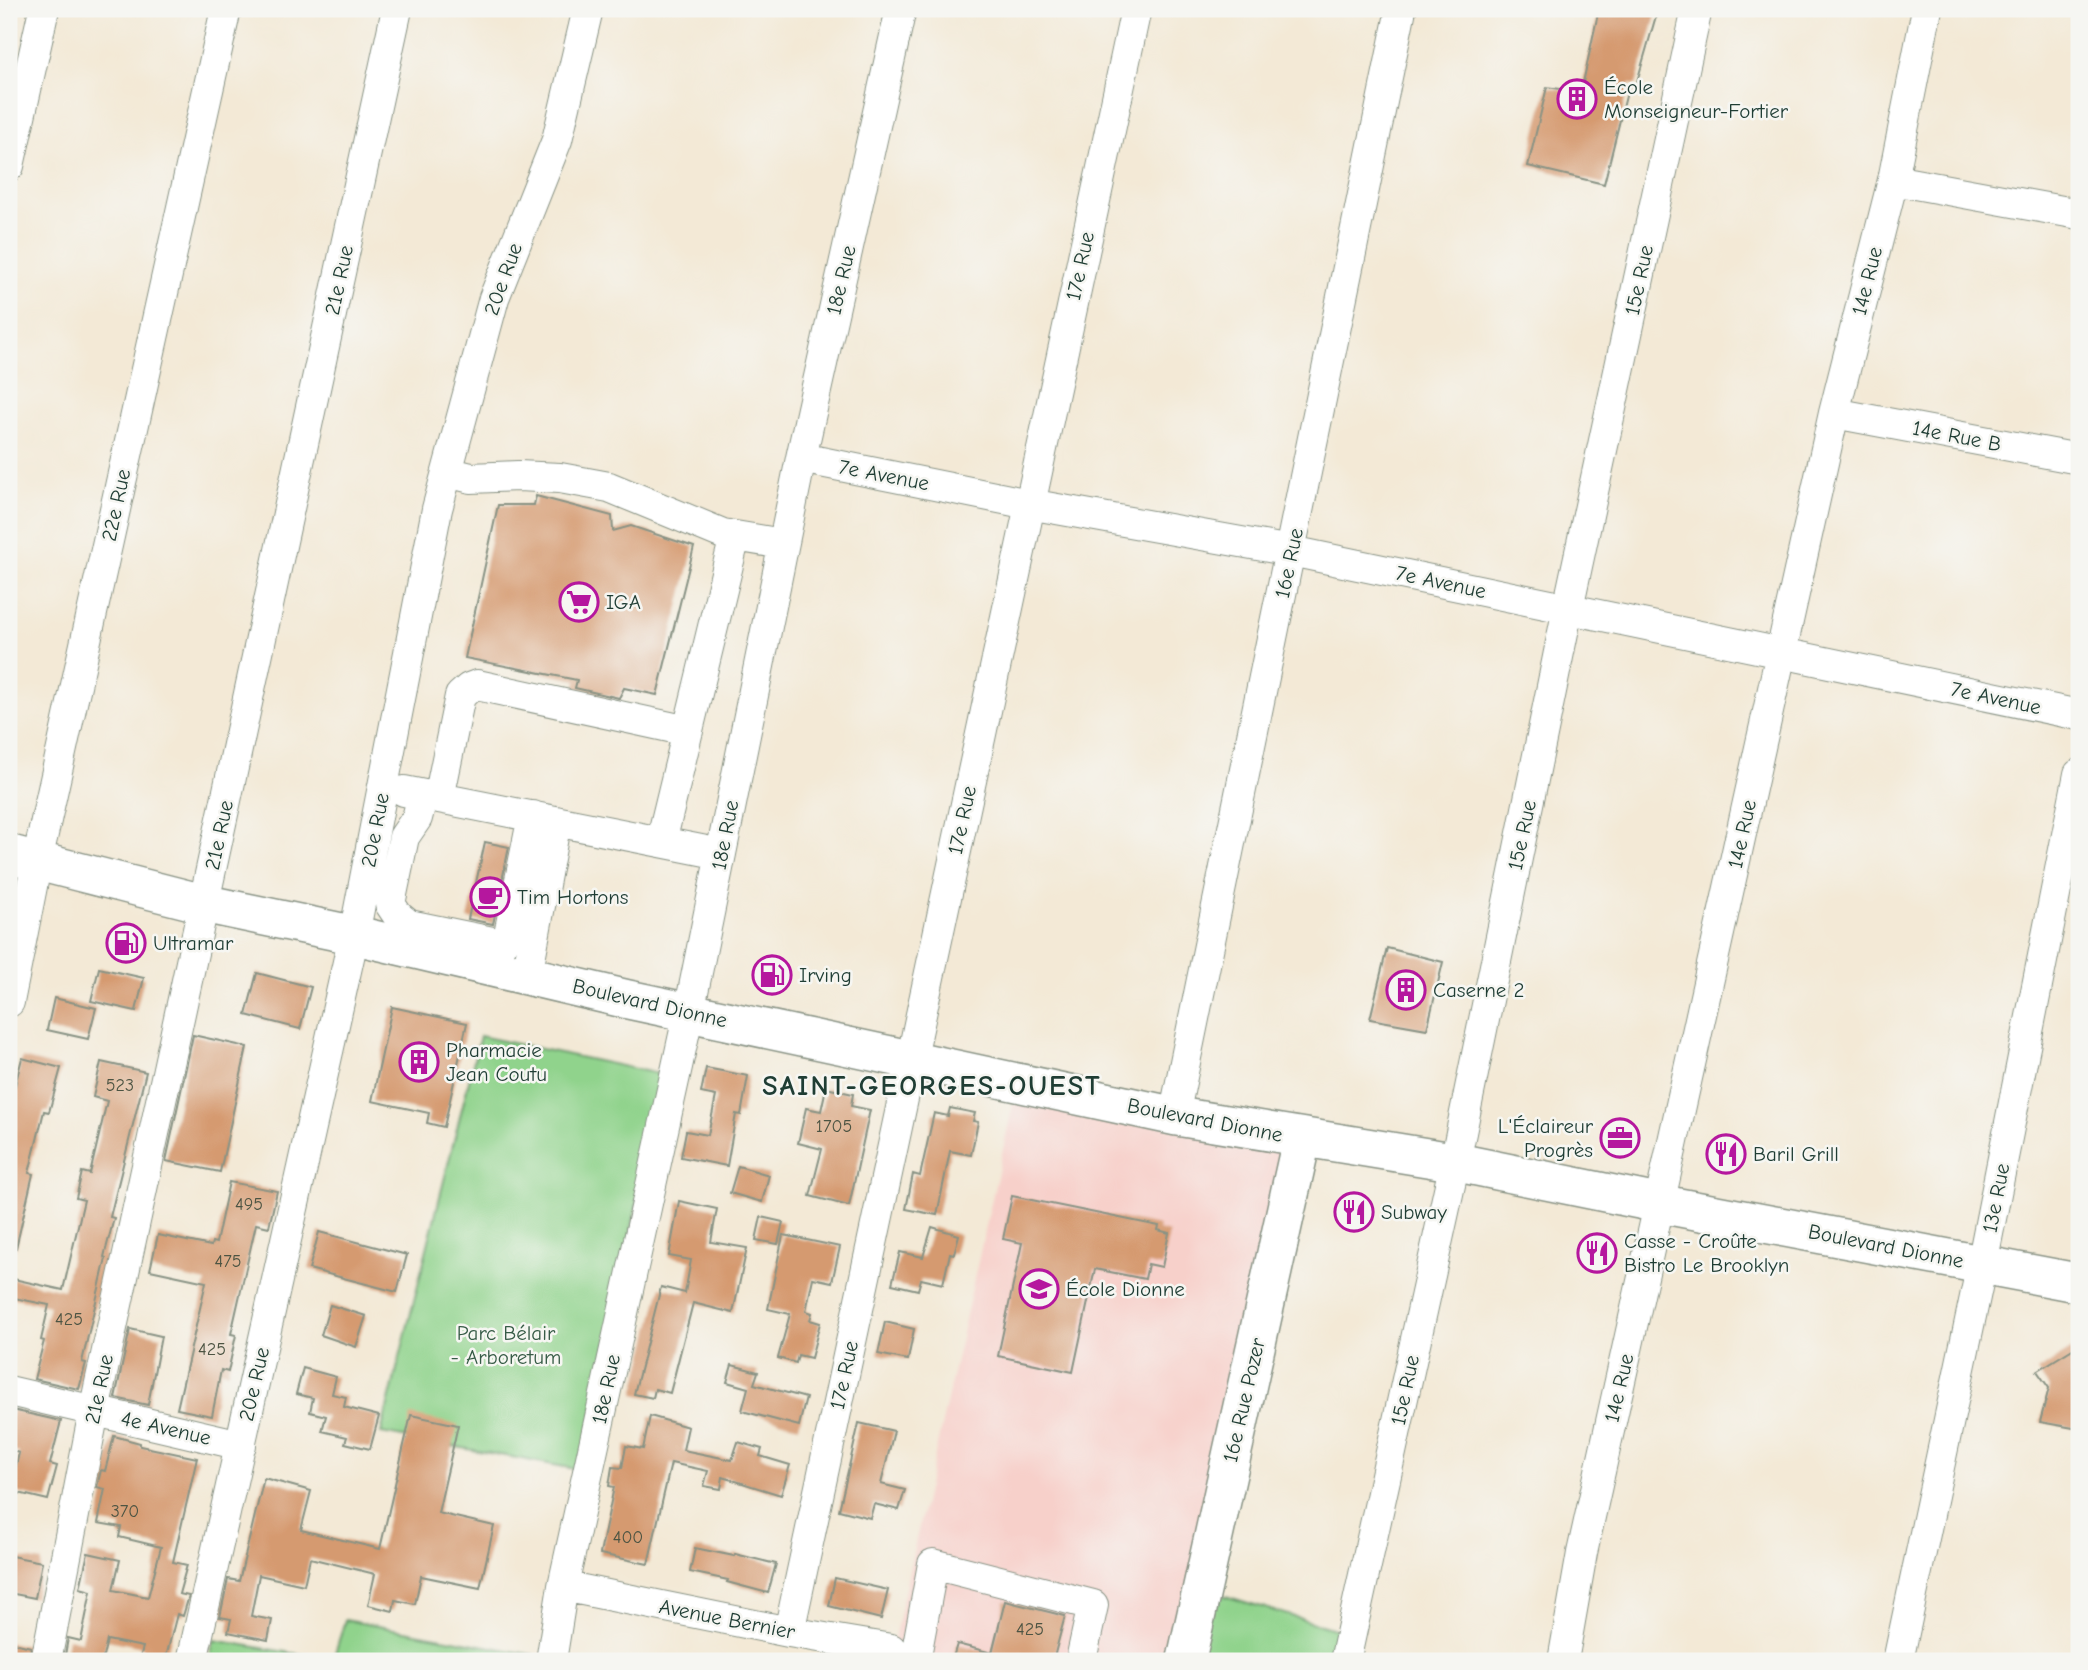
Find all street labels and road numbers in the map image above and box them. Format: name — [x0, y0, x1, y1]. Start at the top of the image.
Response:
street label: 17e Rue — [1061, 229, 1099, 303]
street label: 20e Rue — [479, 240, 527, 318]
street label: 21e Rue — [320, 243, 358, 317]
street label: 18e Rue — [821, 243, 861, 317]
street label: 15e Rue — [1620, 243, 1658, 317]
street label: 14e Rue — [1847, 244, 1887, 318]
street label: 14e Rue B — [1911, 416, 2003, 456]
street label: 7e Avenue — [837, 454, 931, 496]
street label: 22e Rue — [97, 467, 135, 543]
street label: 16e Rue — [1270, 526, 1308, 600]
street label: 7e Avenue — [1394, 561, 1488, 603]
street label: 7e Avenue — [1949, 677, 2043, 719]
street label: 17e Rue — [943, 783, 981, 857]
street label: 20e Rue — [356, 791, 394, 869]
street label: 14e Rue — [1723, 797, 1761, 871]
street label: 21e Rue — [200, 798, 238, 872]
street label: 18e Rue — [707, 798, 743, 872]
street label: 15e Rue — [1503, 798, 1541, 872]
street label: Boulevard Dionne — [570, 974, 730, 1032]
street label: Boulevard Dionne — [1125, 1093, 1285, 1147]
street label: 13e Rue — [1978, 1161, 2014, 1235]
street label: Boulevard Dionne — [1806, 1219, 1966, 1273]
street label: 16e Rue Pozer — [1218, 1335, 1270, 1465]
street label: 17e Rue — [825, 1338, 863, 1412]
street label: 20e Rue — [234, 1345, 274, 1423]
street label: 14e Rue — [1599, 1351, 1639, 1425]
street label: 21e Rue — [80, 1352, 118, 1426]
street label: 18e Rue — [587, 1352, 625, 1426]
street label: 15e Rue — [1386, 1353, 1424, 1427]
street label: 4e Avenue — [119, 1406, 213, 1450]
street label: Avenue Bernier — [657, 1594, 798, 1644]

